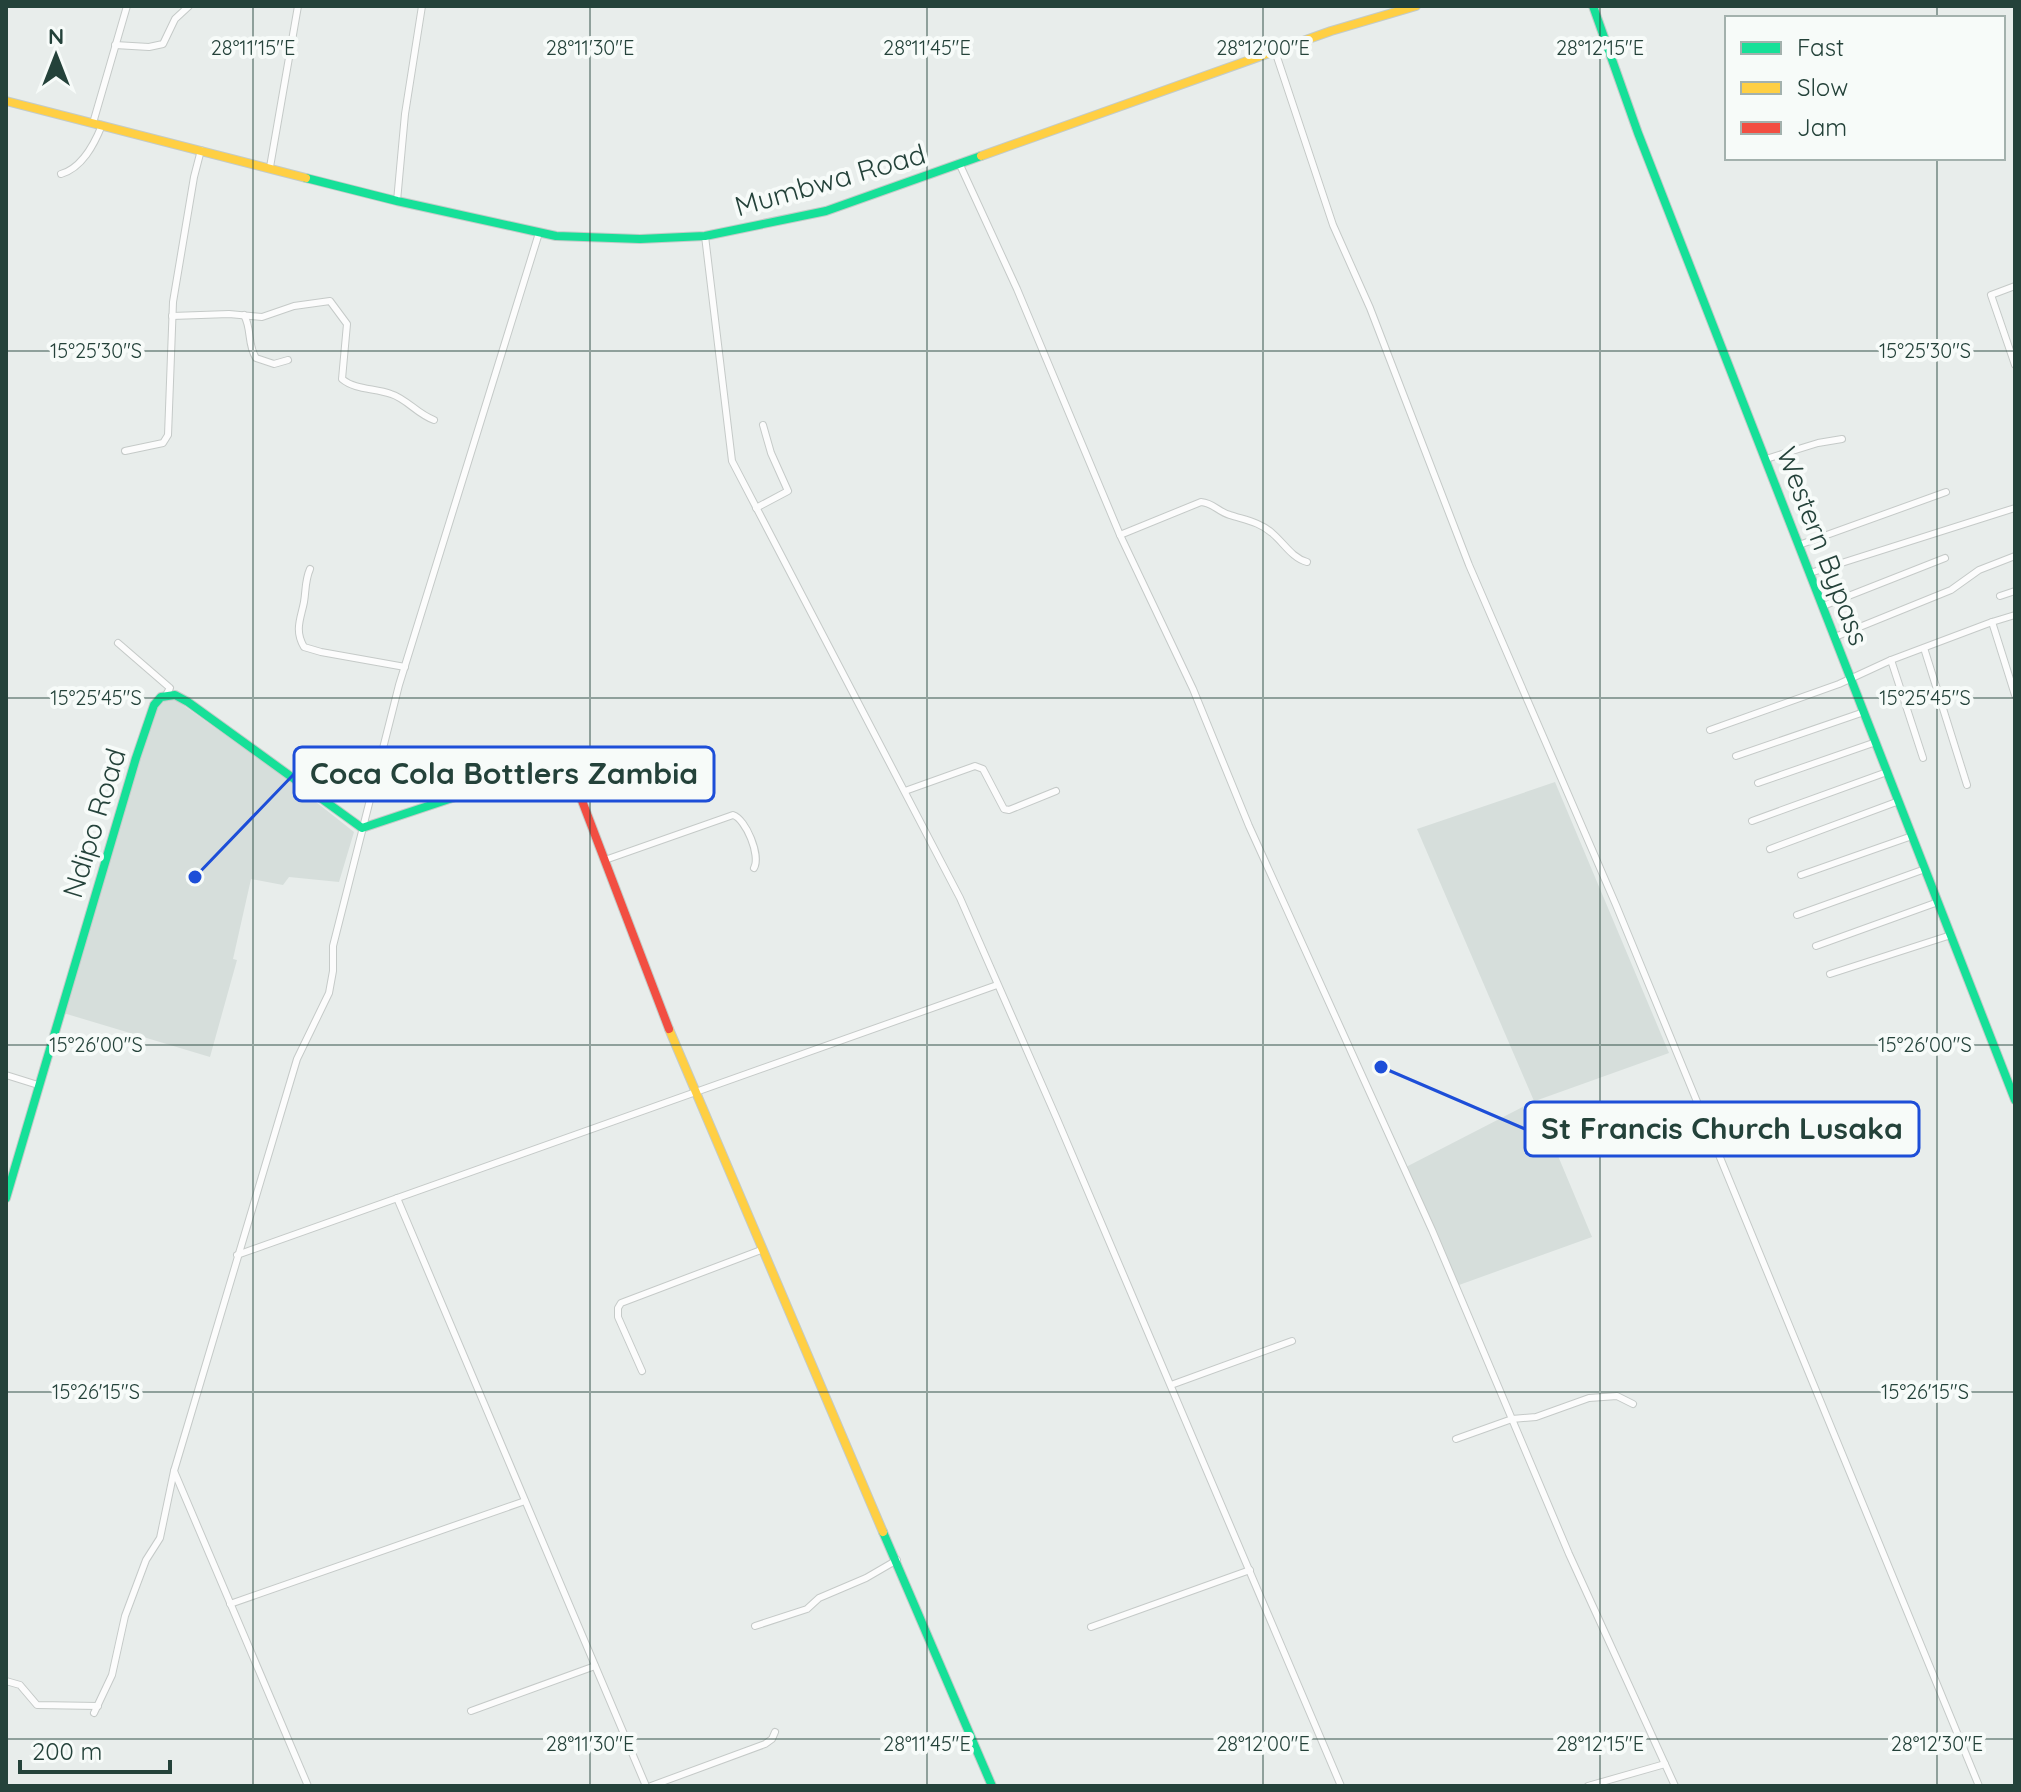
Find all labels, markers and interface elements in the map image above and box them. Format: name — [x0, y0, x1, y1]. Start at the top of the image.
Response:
north arrow — [16, 16, 96, 96]
legend — [1725, 16, 2005, 160]
text: N — [48, 22, 64, 50]
text: Fast — [1797, 32, 1844, 62]
text: 28°11'15"E — [211, 35, 295, 60]
text: 28°11'30"E — [546, 35, 634, 60]
text: 28°11'45"E — [883, 35, 971, 60]
text: 28°12'00"E — [1216, 35, 1310, 60]
text: 28°12'15"E — [1556, 35, 1644, 60]
text: Slow — [1797, 72, 1848, 102]
text: Jam — [1797, 112, 1847, 142]
street label: Mumbwa Road — [730, 136, 929, 223]
text: 15°25'30"S — [50, 338, 142, 363]
text: 15°25'30"S — [1879, 338, 1971, 363]
street label: Western Bypass — [1770, 442, 1877, 650]
text: 15°25'45"S — [50, 685, 142, 710]
text: 15°25'45"S — [1879, 685, 1971, 710]
street label: Ndipo Road — [54, 744, 133, 902]
callout: Coca Cola Bottlers Zambia — [294, 747, 714, 801]
text: Coca Cola Bottlers Zambia — [310, 754, 698, 792]
text: 15°26'00"S — [49, 1032, 143, 1057]
text: 15°26'00"S — [1878, 1032, 1972, 1057]
callout: St Francis Church Lusaka — [1525, 1102, 1919, 1156]
text: St Francis Church Lusaka — [1541, 1109, 1903, 1147]
text: 15°26'15"S — [52, 1379, 140, 1404]
text: 15°26'15"S — [1881, 1379, 1969, 1404]
scale bar — [20, 1724, 170, 1774]
text: 28°11'30"E — [546, 1731, 634, 1756]
text: 28°11'45"E — [883, 1731, 971, 1756]
text: 28°12'00"E — [1216, 1731, 1310, 1756]
text: 28°12'15"E — [1556, 1731, 1644, 1756]
text: 28°12'30"E — [1891, 1731, 1983, 1756]
text: 200 m — [32, 1736, 102, 1766]

